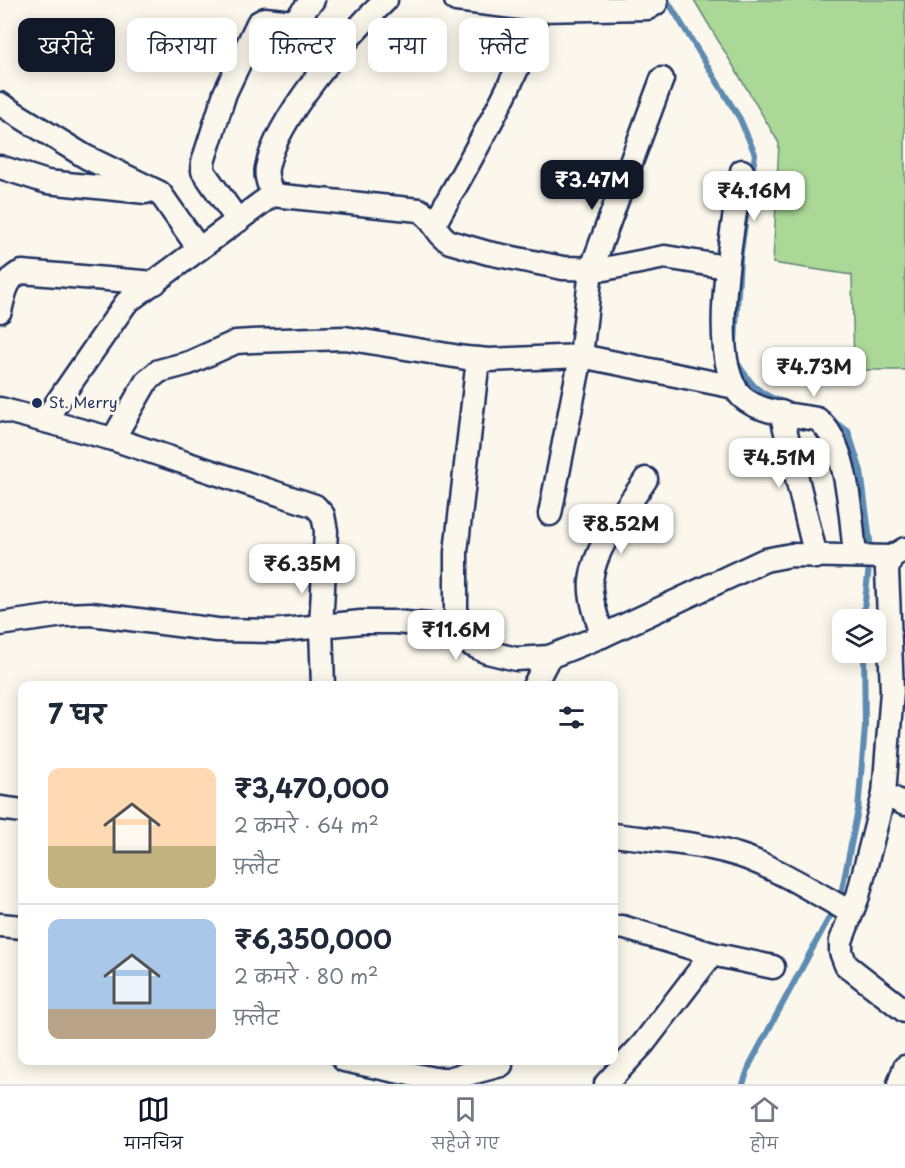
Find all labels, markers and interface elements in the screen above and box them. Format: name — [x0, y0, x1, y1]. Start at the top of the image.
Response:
chip: खरीदें — [18, 18, 115, 72]
chip: किराया — [127, 18, 237, 72]
chip: फ़िल्टर — [249, 18, 356, 72]
chip: नया — [368, 18, 447, 72]
chip: फ़्लैट — [459, 18, 549, 72]
pin: ₹3.47M — [543, 160, 641, 211]
text: ₹3.47M — [555, 164, 629, 194]
pin: ₹4.16M — [705, 171, 803, 222]
text: ₹4.16M — [717, 175, 791, 205]
pin: ₹4.73M — [765, 347, 863, 398]
text: ₹4.73M — [776, 351, 852, 381]
place label: St. Merry — [49, 390, 118, 413]
marker: St. Merry — [30, 396, 44, 410]
pin: ₹4.51M — [730, 438, 828, 489]
text: ₹4.51M — [743, 442, 815, 472]
pin: ₹8.52M — [572, 504, 670, 555]
text: ₹8.52M — [583, 508, 659, 538]
pin: ₹6.35M — [253, 544, 351, 595]
text: ₹6.35M — [263, 548, 341, 578]
map controls — [832, 609, 886, 663]
button: layers — [832, 609, 886, 663]
pin: ₹11.6M — [407, 610, 505, 661]
text: ₹11.6M — [421, 614, 491, 644]
text: 7 घर — [48, 694, 106, 733]
icon: filters — [555, 701, 588, 734]
text: ₹3,470,000 — [234, 768, 389, 807]
icon: home — [96, 792, 168, 864]
text: 2 कमरे · 64 m² — [234, 810, 379, 840]
text: फ़्लैट — [234, 851, 280, 881]
text: ₹6,350,000 — [234, 919, 392, 958]
icon: home — [96, 943, 168, 1015]
text: 2 कमरे · 80 m² — [234, 961, 378, 991]
text: फ़्लैट — [234, 1002, 280, 1032]
tab: मानचित्र — [124, 1093, 183, 1161]
tab: सहेजे गए — [432, 1093, 499, 1161]
tab: होम — [748, 1093, 781, 1161]

